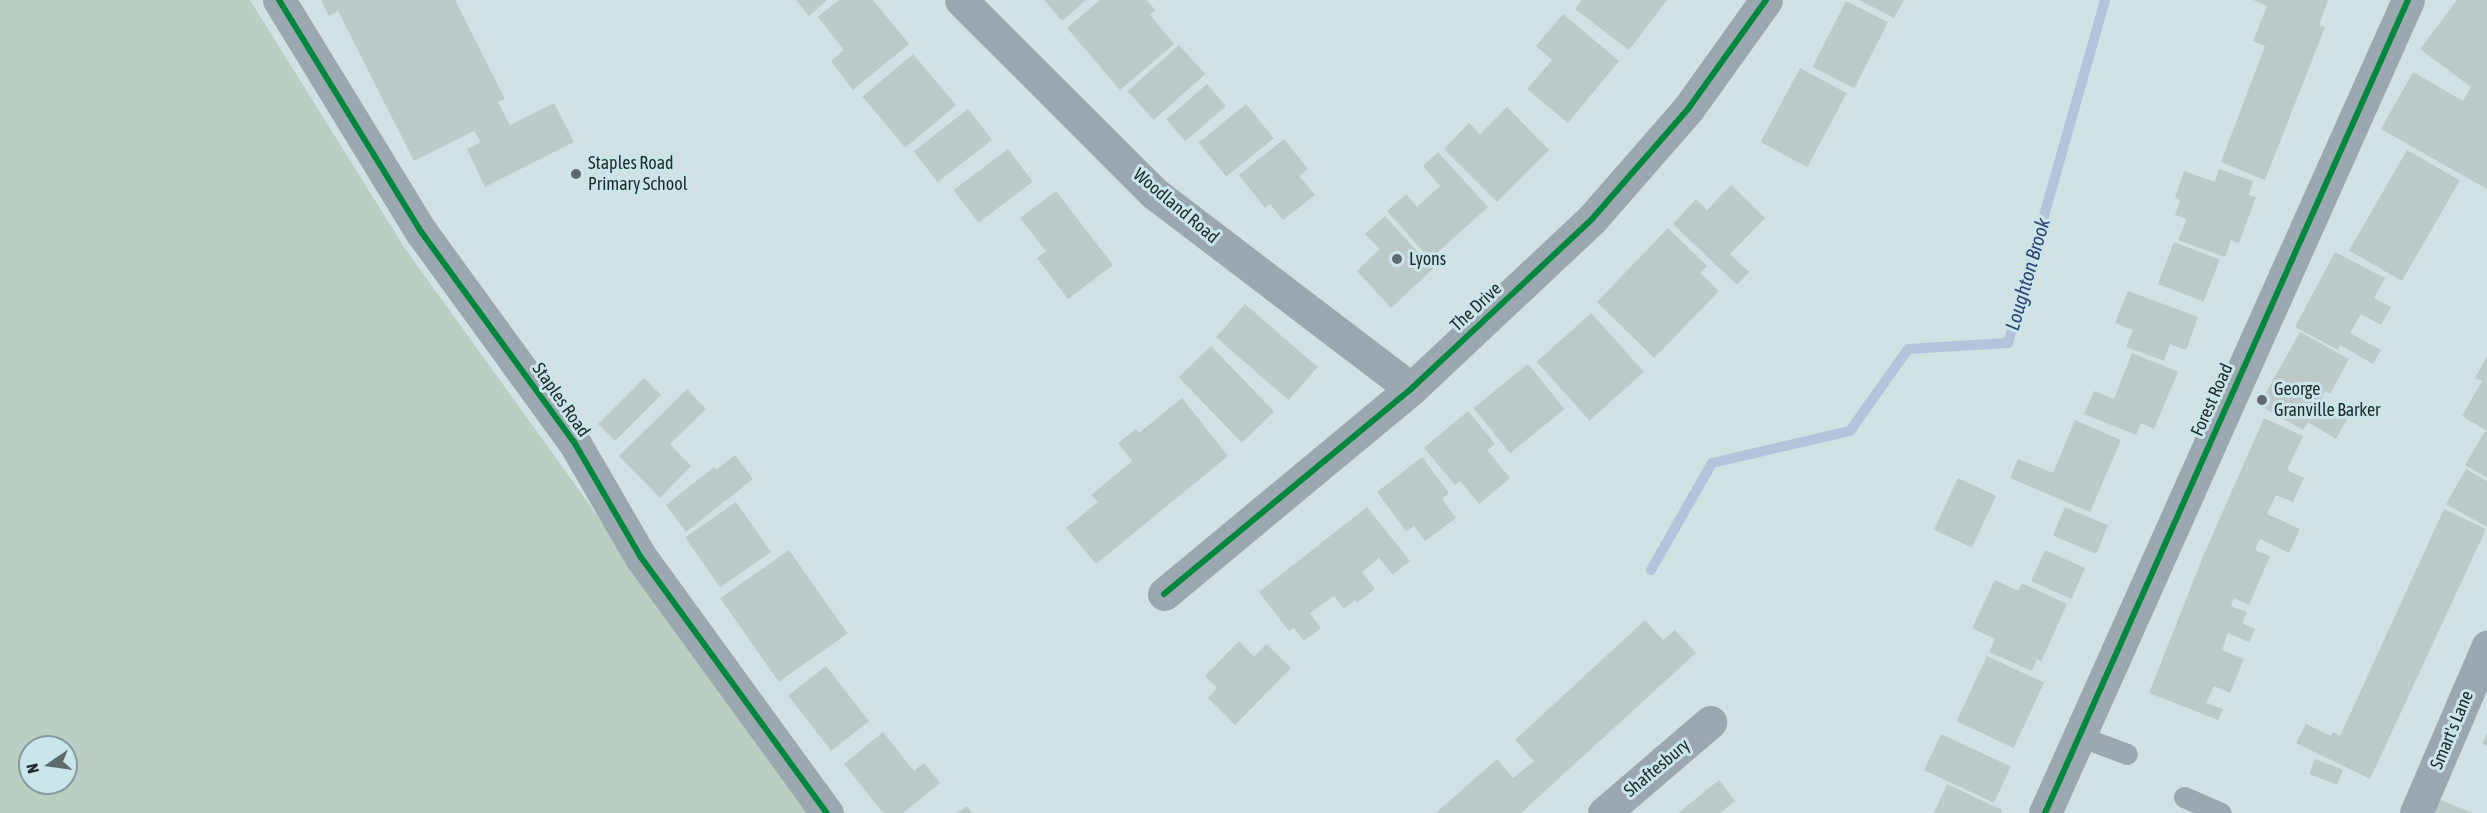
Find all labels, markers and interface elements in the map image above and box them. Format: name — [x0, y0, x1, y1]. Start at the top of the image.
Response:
place label: Staples Road Primary School — [588, 153, 687, 195]
street label: Woodland Road — [1129, 164, 1223, 248]
marker: Staples Road Primary School — [569, 167, 583, 181]
water label: Loughton Brook — [2000, 215, 2054, 333]
place label: Lyons — [1409, 248, 1446, 270]
marker: Lyons — [1390, 252, 1404, 266]
street label: The Drive — [1446, 278, 1506, 336]
street label: Staples Road — [528, 359, 594, 441]
street label: Forest Road — [2186, 360, 2238, 440]
place label: George Granville Barker — [2274, 379, 2380, 422]
marker: George Granville Barker — [2255, 393, 2269, 407]
street label: Smart's Lane — [2426, 687, 2478, 773]
street label: Shaftesbury — [1620, 734, 1694, 802]
north arrow — [18, 735, 78, 795]
text: N — [23, 762, 42, 775]

